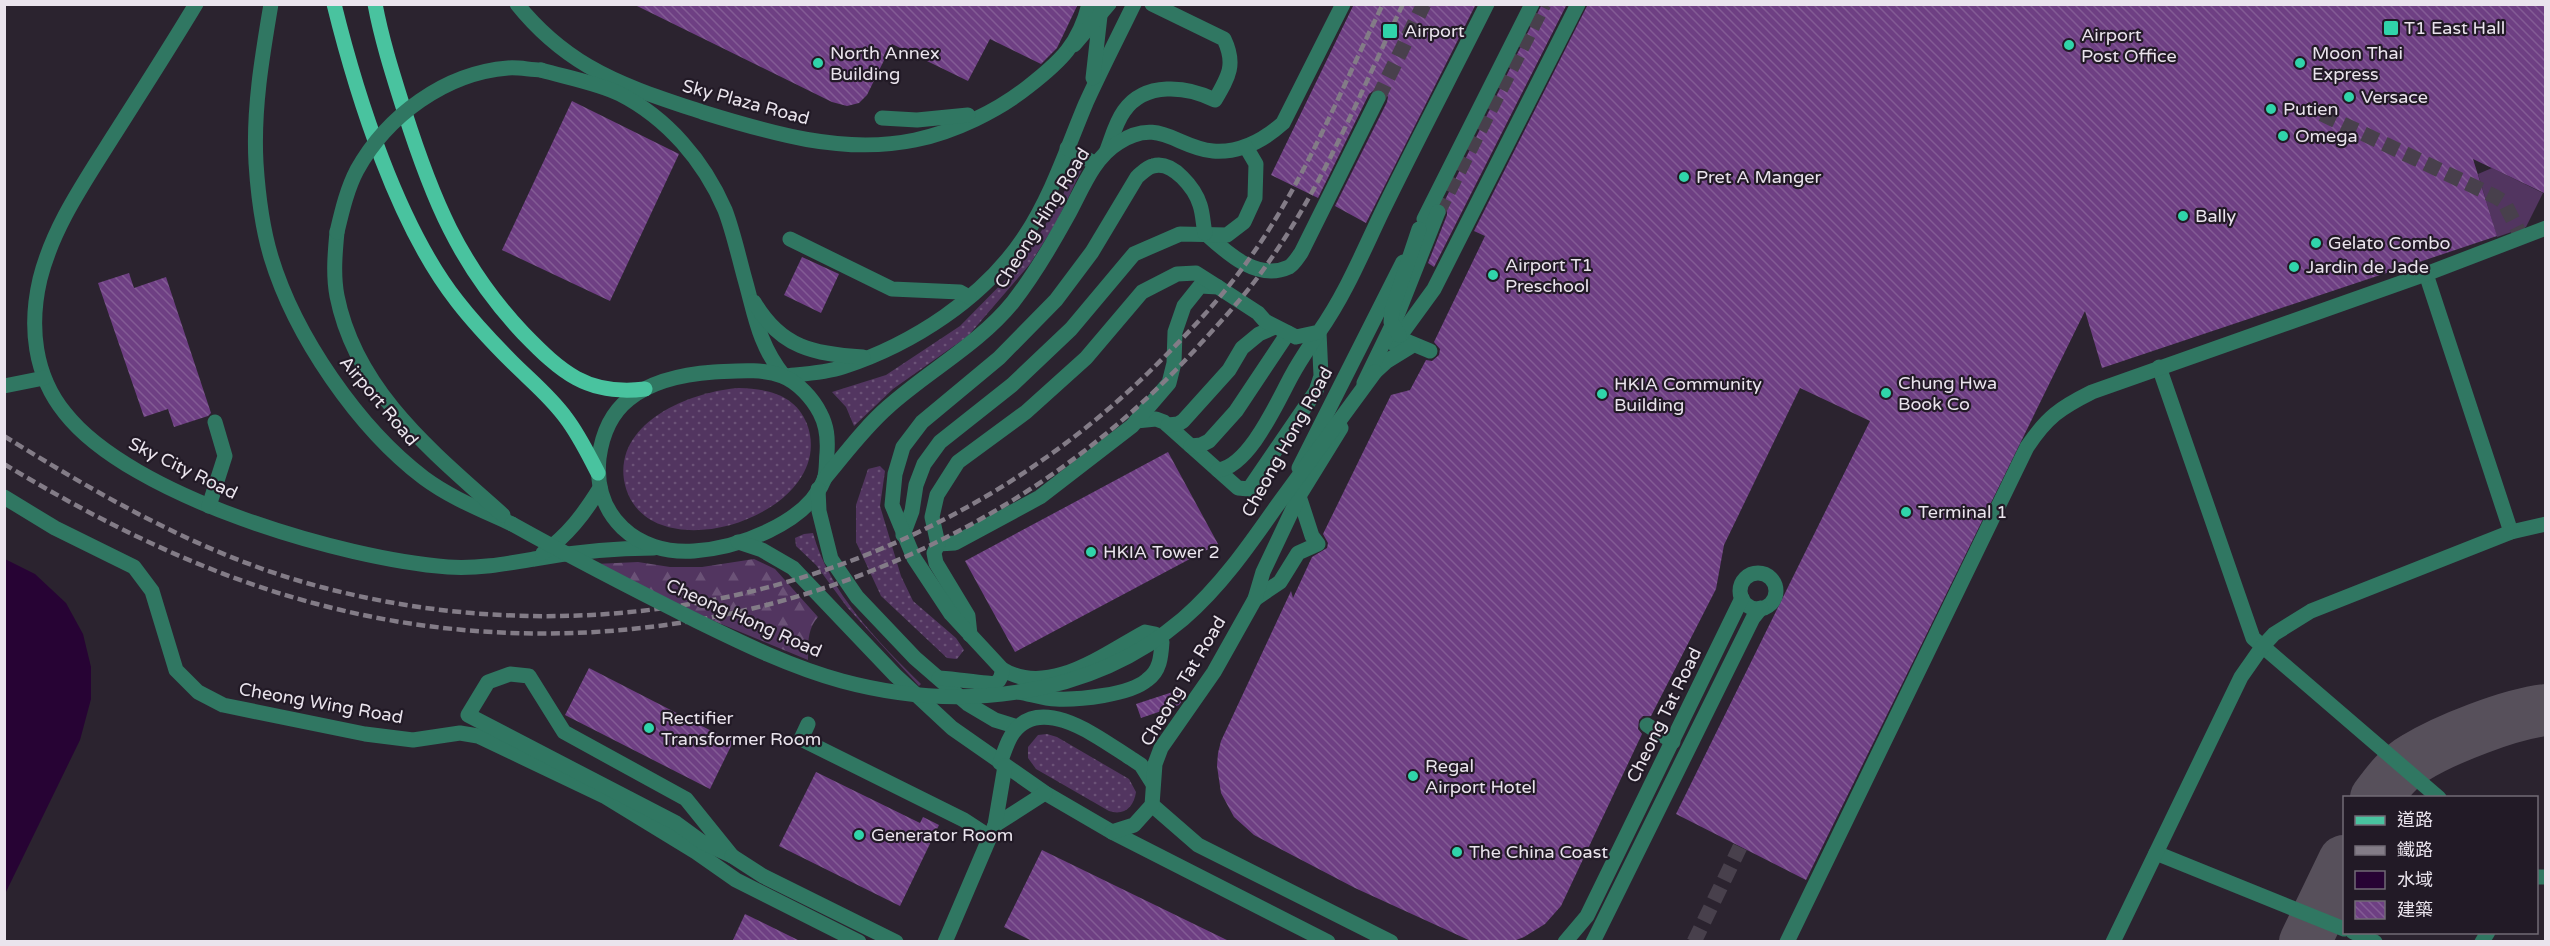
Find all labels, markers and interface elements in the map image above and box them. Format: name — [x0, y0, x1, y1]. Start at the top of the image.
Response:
place label: T1 East Hall — [2404, 17, 2505, 39]
marker: T1 East Hall — [2382, 19, 2400, 37]
place label: Airport — [1404, 20, 1465, 42]
marker: Airport — [1381, 22, 1399, 40]
place label: Airport Post Office — [2081, 24, 2177, 67]
marker: Airport Post Office — [2062, 38, 2076, 52]
place label: North Annex Building — [830, 42, 940, 85]
place label: Moon Thai Express — [2312, 42, 2403, 85]
marker: North Annex Building — [811, 56, 825, 70]
marker: Moon Thai Express — [2293, 56, 2307, 70]
street label: Sky Plaza Road — [680, 74, 812, 130]
place label: Versace — [2361, 86, 2428, 108]
marker: Versace — [2342, 90, 2356, 104]
place label: Putien — [2283, 98, 2338, 120]
marker: Putien — [2264, 102, 2278, 116]
place label: Omega — [2295, 125, 2358, 147]
marker: Omega — [2276, 129, 2290, 143]
street label: Cheong Hing Road — [990, 144, 1094, 292]
place label: Pret A Manger — [1696, 166, 1821, 188]
marker: Pret A Manger — [1677, 170, 1691, 184]
place label: Bally — [2195, 205, 2237, 227]
marker: Bally — [2176, 209, 2190, 223]
place label: Gelato Combo — [2328, 232, 2451, 254]
marker: Gelato Combo — [2309, 236, 2323, 250]
place label: Airport T1 Preschool — [1505, 254, 1593, 297]
place label: Jardin de Jade — [2306, 256, 2429, 278]
marker: Jardin de Jade — [2287, 260, 2301, 274]
marker: Airport T1 Preschool — [1486, 268, 1500, 282]
street label: Airport Road — [335, 352, 423, 450]
street label: Cheong Hong Road — [1237, 363, 1337, 521]
place label: Chung Hwa Book Co — [1898, 372, 1997, 415]
place label: HKIA Community Building — [1614, 373, 1762, 416]
marker: Chung Hwa Book Co — [1879, 386, 1893, 400]
marker: HKIA Community Building — [1595, 387, 1609, 401]
street label: Sky City Road — [125, 432, 241, 504]
place label: Terminal 1 — [1918, 501, 2007, 523]
marker: Terminal 1 — [1899, 505, 1913, 519]
place label: HKIA Tower 2 — [1103, 541, 1220, 563]
marker: HKIA Tower 2 — [1084, 545, 1098, 559]
street label: Cheong Hong Road — [663, 574, 825, 662]
street label: Cheong Tat Road — [1136, 612, 1230, 750]
street label: Cheong Tat Road — [1622, 644, 1706, 786]
street label: Cheong Wing Road — [237, 678, 405, 728]
place label: Rectifier Transformer Room — [661, 707, 821, 750]
marker: Rectifier Transformer Room — [642, 721, 656, 735]
place label: Regal Airport Hotel — [1425, 755, 1536, 798]
marker: Regal Airport Hotel — [1406, 769, 1420, 783]
legend — [2343, 796, 2538, 934]
text: 道路 — [2397, 809, 2433, 831]
place label: Generator Room — [871, 824, 1013, 846]
marker: Generator Room — [852, 828, 866, 842]
text: 鐵路 — [2397, 839, 2433, 861]
place label: The China Coast — [1469, 841, 1608, 863]
marker: The China Coast — [1450, 845, 1464, 859]
text: 水域 — [2397, 869, 2433, 891]
text: 建築 — [2397, 899, 2433, 921]

